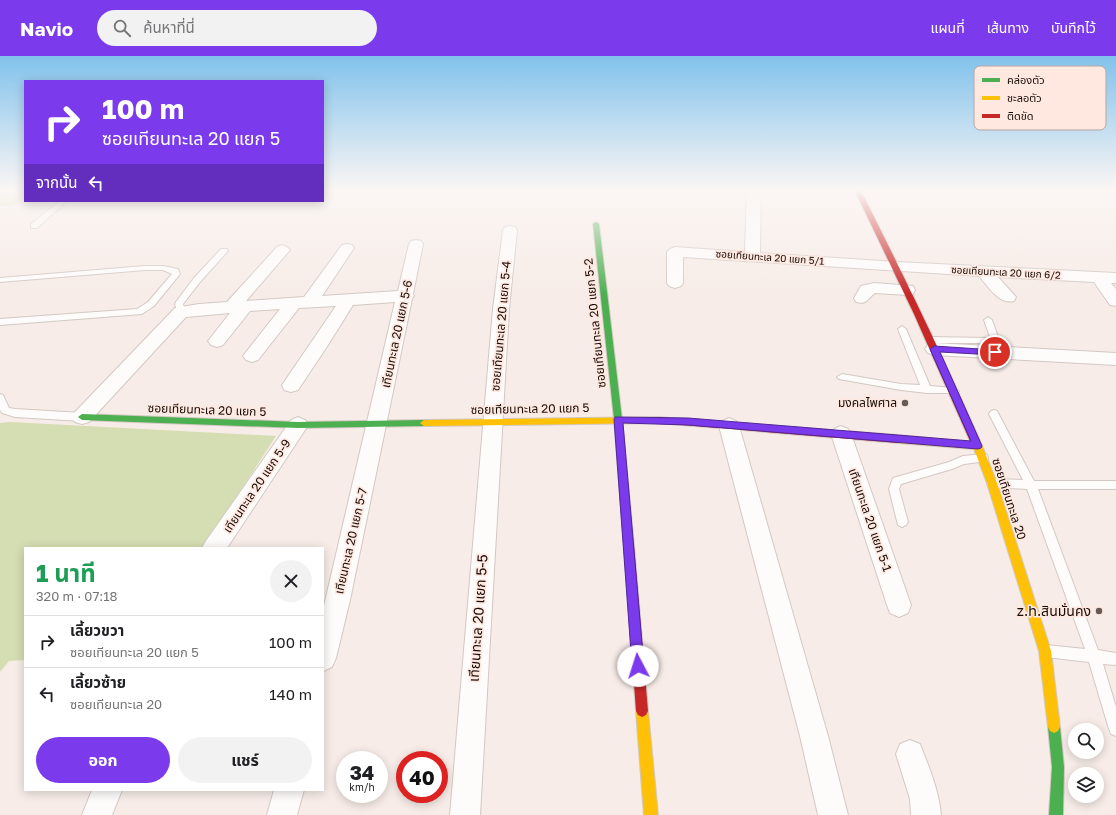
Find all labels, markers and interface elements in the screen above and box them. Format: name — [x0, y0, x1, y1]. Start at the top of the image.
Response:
search box — [97, 10, 377, 46]
text: Navio — [20, 17, 73, 40]
icon: search — [111, 17, 133, 39]
text: ค้นหาที่นี่ — [143, 18, 195, 36]
text: แผนที่ — [931, 19, 965, 36]
text: เส้นทาง — [987, 19, 1029, 36]
text: บันทึกไว้ — [1051, 19, 1096, 36]
legend — [974, 66, 1106, 130]
text: คล่องตัว — [1007, 73, 1045, 86]
text: ชะลอตัว — [1007, 91, 1042, 104]
text: 100 m — [102, 92, 184, 125]
icon: right — [36, 96, 88, 148]
text: ติดขัด — [1007, 109, 1034, 122]
text: ซอยเทียนทะเล 20 แยก 5 — [102, 127, 280, 149]
icon: left — [85, 172, 107, 194]
text: จากนั้น — [36, 173, 77, 191]
street label: ซอยเทียนทะเล 20 แยก 5/1 — [715, 247, 825, 267]
street label: ซอยเทียนทะเล 20 แยก 5-2 — [580, 257, 609, 389]
street label: ซอยเทียนทะเล 20 แยก 5-4 — [487, 260, 514, 392]
street label: ซอยเทียนทะเล 20 แยก 6/2 — [951, 263, 1061, 281]
street label: เทียนทะเล 20 แยก 5-6 — [378, 279, 415, 389]
pin — [978, 335, 1012, 369]
icon: arrive — [984, 341, 1006, 363]
place label: มงคลไพศาล — [838, 395, 897, 410]
marker: มงคลไพศาล — [900, 398, 910, 408]
street label: ซอยเทียนทะเล 20 แยก 5 — [147, 400, 267, 419]
street label: ซอยเทียนทะเล 20 แยก 5 — [470, 400, 590, 417]
street label: เทียนทะเล 20 แยก 5-9 — [220, 436, 294, 535]
street label: ซอยเทียนทะเล 20 — [989, 456, 1030, 542]
street label: เทียนทะเล 20 แยก 5-1 — [846, 466, 895, 574]
street label: เทียนทะเล 20 แยก 5-7 — [331, 486, 370, 595]
street label: เทียนทะเล 20 แยก 5-5 — [465, 554, 490, 682]
text: 1 นาที — [36, 558, 96, 587]
button: close — [270, 560, 312, 602]
text: 320 m · 07:18 — [36, 588, 117, 604]
place label: z.h.สินมั่นคง — [1017, 602, 1091, 619]
marker: z.h.สินมั่นคง — [1094, 606, 1104, 616]
text: เลี้ยวขวา — [70, 621, 124, 639]
icon: right — [36, 631, 58, 653]
text: 100 m — [269, 633, 312, 651]
text: ซอยเทียนทะเล 20 แยก 5 — [70, 644, 199, 660]
position arrow — [617, 645, 659, 687]
text: เลี้ยวซ้าย — [70, 673, 126, 691]
icon: left — [36, 683, 58, 705]
text: 140 m — [269, 685, 312, 703]
text: ซอยเทียนทะเล 20 — [70, 696, 162, 712]
map controls — [1068, 723, 1104, 803]
button: search — [1068, 723, 1104, 759]
button: ออก — [36, 737, 170, 783]
button: แชร์ — [178, 737, 312, 783]
speed limit sign: 40 — [396, 751, 448, 803]
text: 34 — [350, 760, 374, 784]
button: layers — [1068, 767, 1104, 803]
text: km/h — [349, 781, 375, 793]

